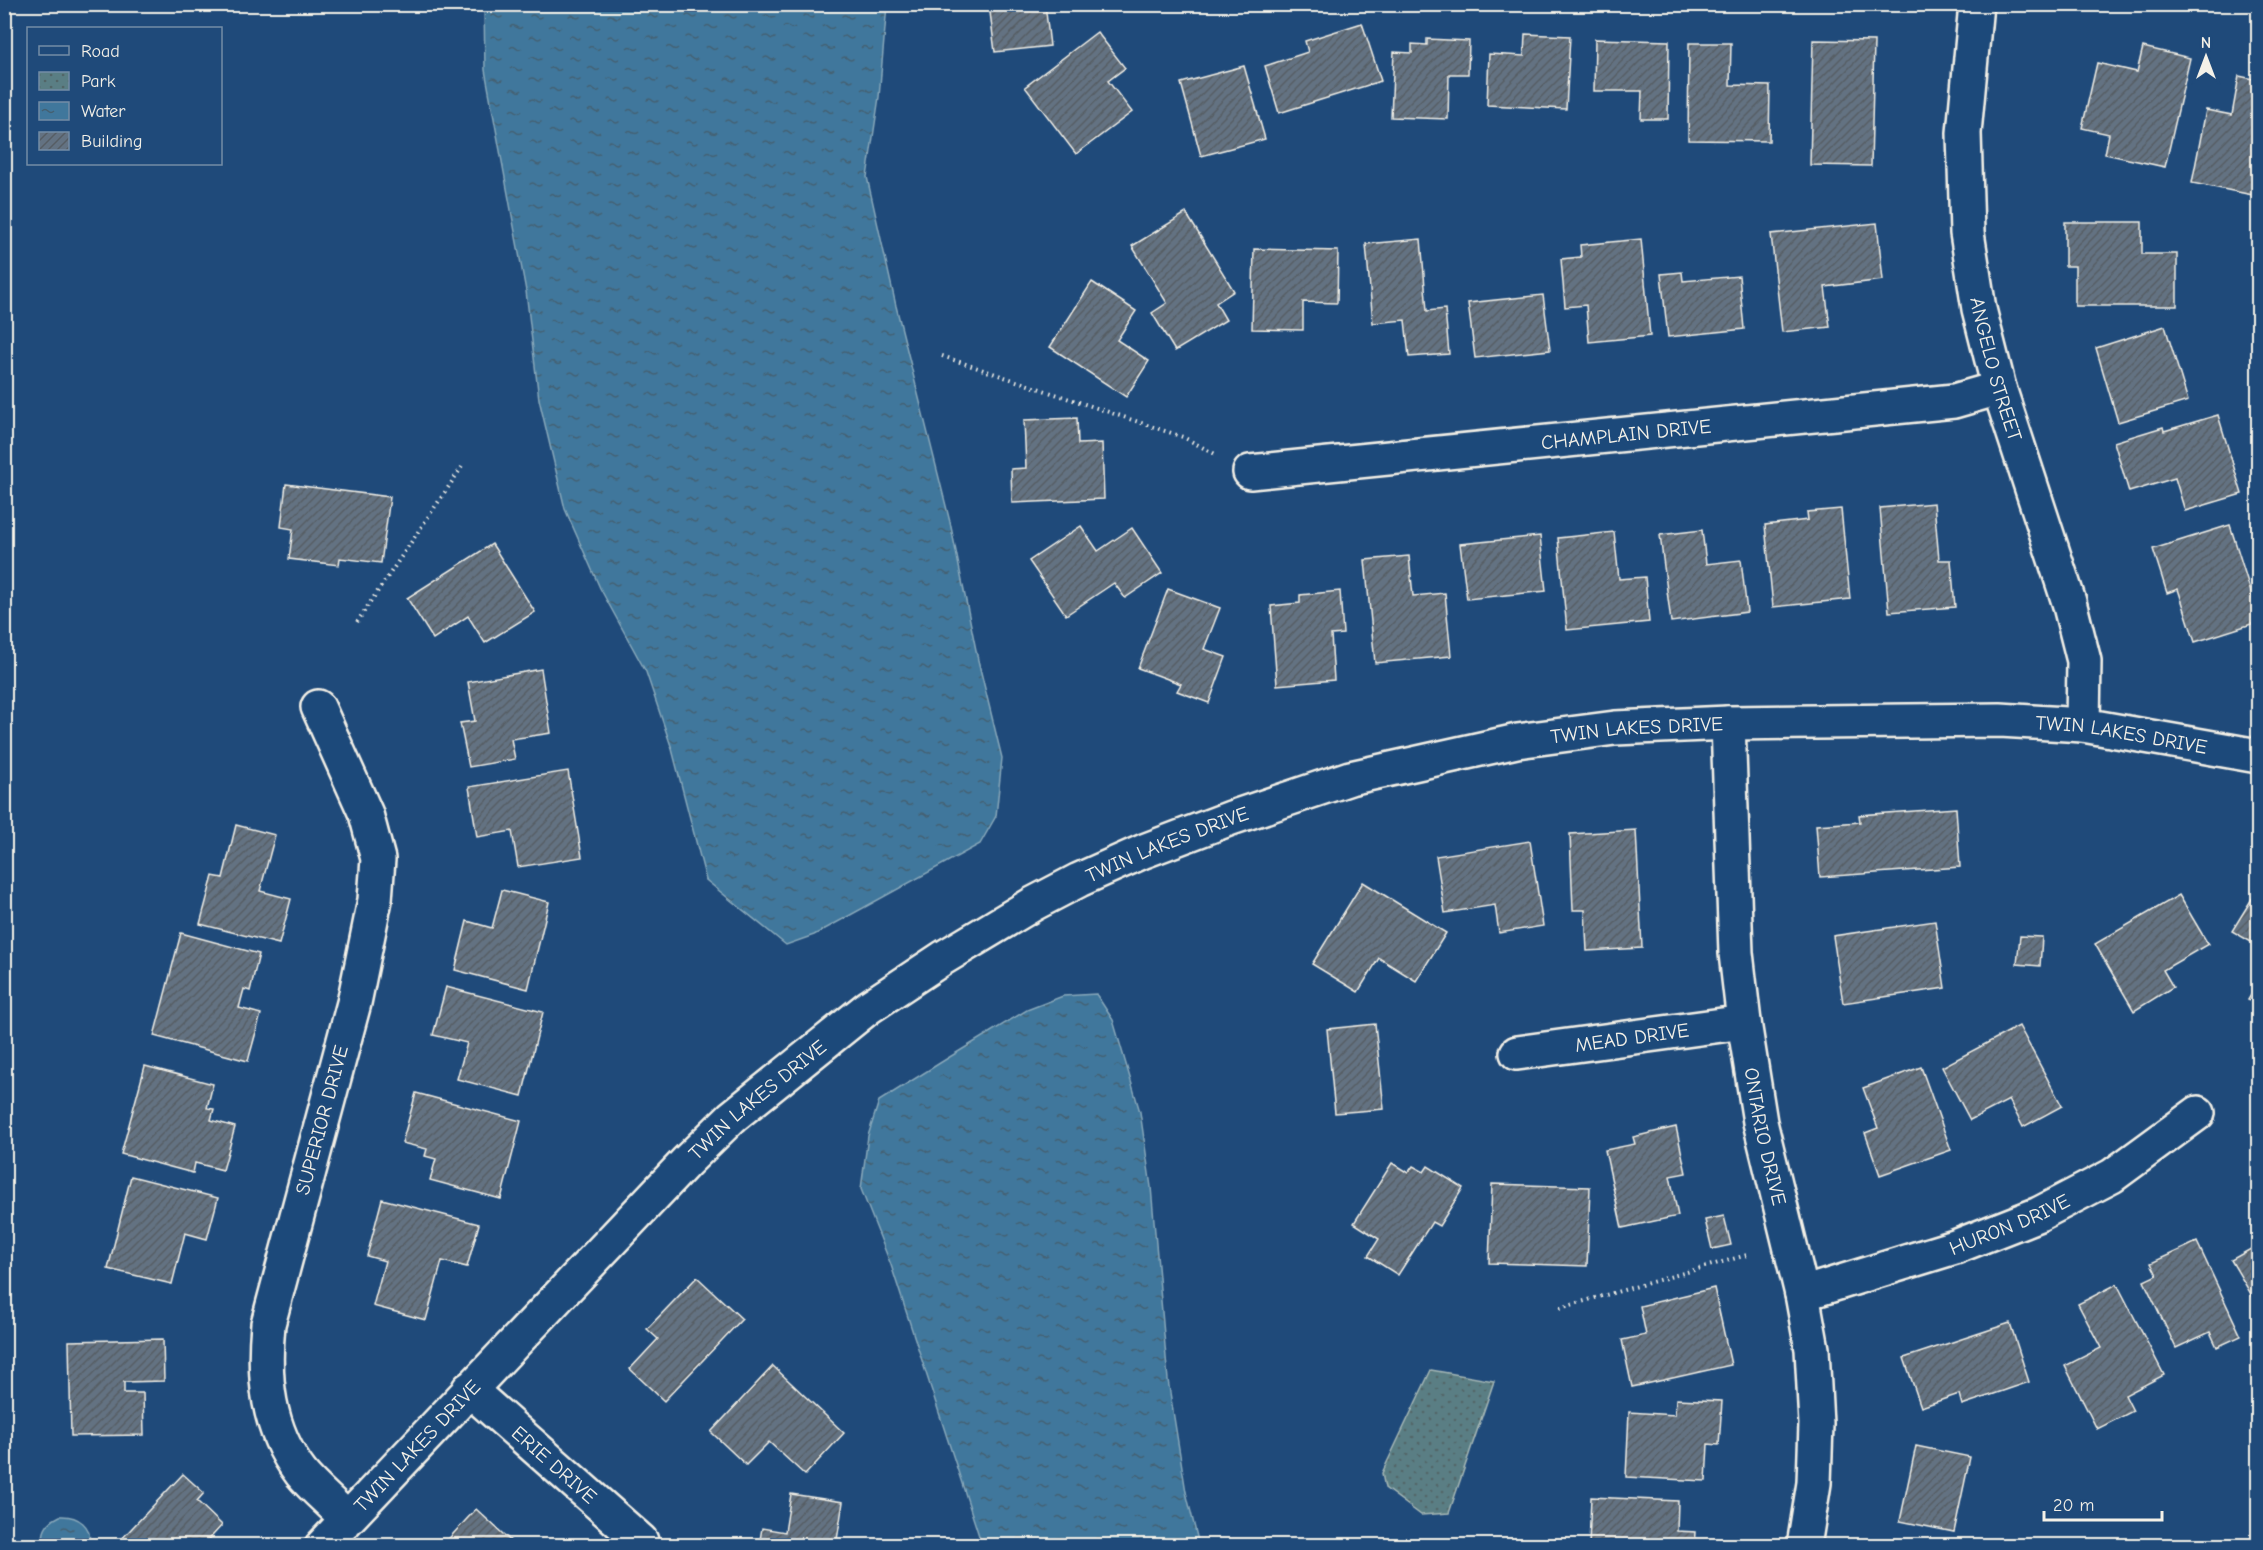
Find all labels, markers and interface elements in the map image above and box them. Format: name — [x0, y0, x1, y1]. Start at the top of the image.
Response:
legend — [27, 27, 222, 165]
north arrow — [2176, 27, 2236, 87]
text: N — [2201, 34, 2211, 52]
text: Road — [81, 41, 120, 62]
text: Park — [81, 71, 116, 92]
text: Water — [81, 101, 126, 122]
text: Building — [81, 131, 143, 152]
street label: ANGELO STREET — [1966, 296, 2027, 444]
street label: CHAMPLAIN DRIVE — [1540, 414, 1712, 454]
street label: TWIN LAKES DRIVE — [2035, 711, 2209, 758]
street label: TWIN LAKES DRIVE — [1549, 712, 1724, 748]
street label: TWIN LAKES DRIVE — [1082, 801, 1251, 887]
street label: MEAD DRIVE — [1573, 1018, 1690, 1056]
street label: TWIN LAKES DRIVE — [684, 1035, 831, 1164]
street label: SUPERIOR DRIVE — [291, 1043, 353, 1197]
street label: ONTARIO DRIVE — [1740, 1066, 1791, 1208]
street label: HURON DRIVE — [1946, 1189, 2073, 1260]
street label: TWIN LAKES DRIVE — [349, 1375, 485, 1517]
street label: ERIE DRIVE — [507, 1421, 602, 1508]
scale bar — [2044, 1484, 2162, 1522]
text: 20 m — [2053, 1495, 2094, 1516]

